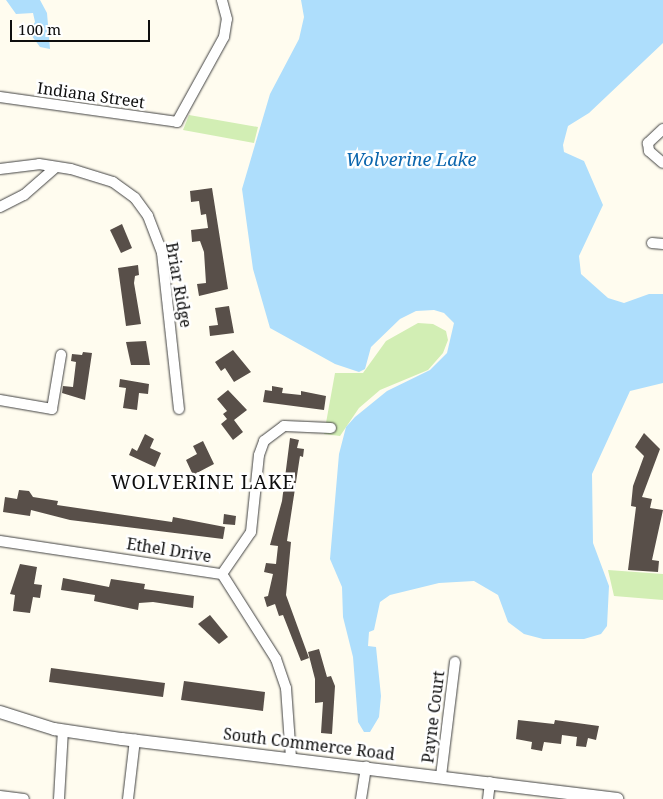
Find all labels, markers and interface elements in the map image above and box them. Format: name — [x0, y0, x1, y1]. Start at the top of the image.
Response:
scale bar — [12, 10, 152, 42]
text: 100 m — [18, 19, 61, 39]
street label: Indiana Street — [36, 78, 146, 112]
water label: Wolverine Lake — [346, 148, 476, 170]
street label: Briar Ridge — [162, 241, 196, 329]
district label: WOLVERINE LAKE — [109, 472, 297, 494]
street label: Ethel Drive — [125, 534, 213, 566]
street label: Payne Court — [418, 670, 448, 764]
street label: South Commerce Road — [222, 724, 396, 764]

